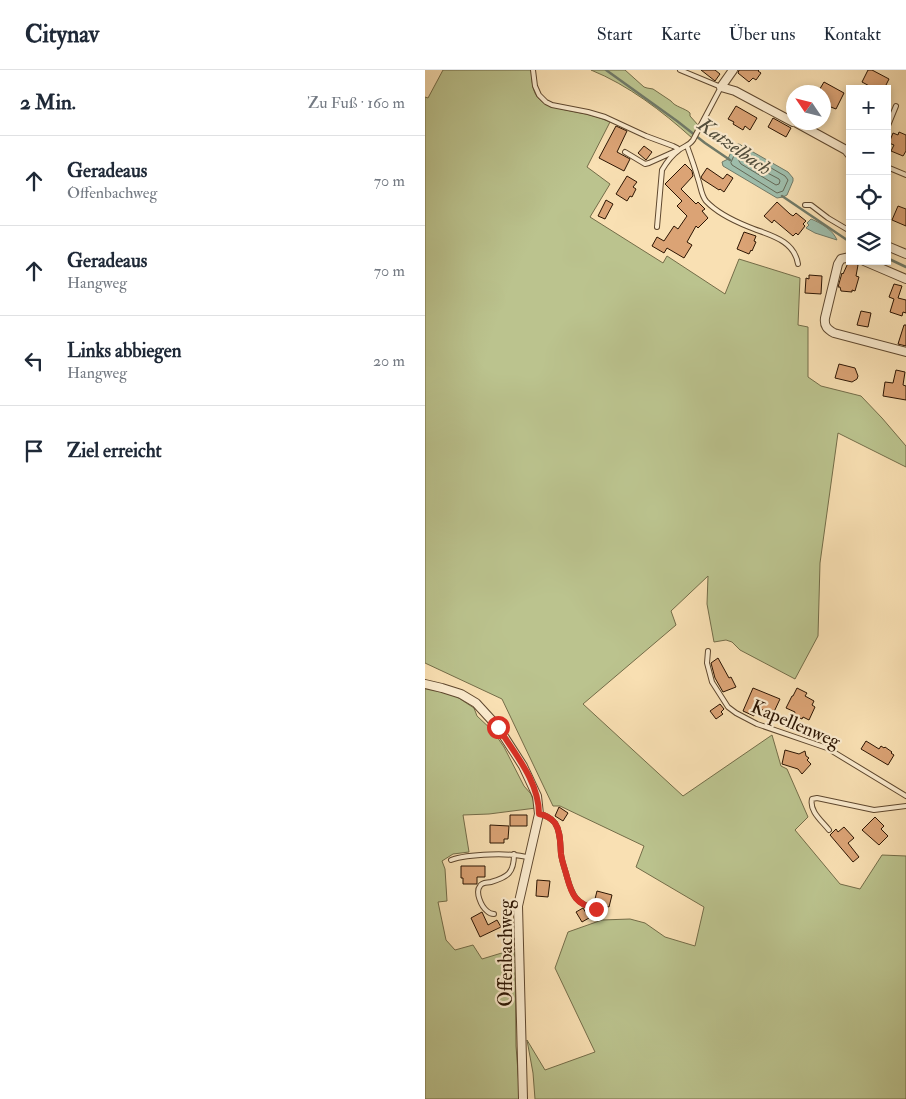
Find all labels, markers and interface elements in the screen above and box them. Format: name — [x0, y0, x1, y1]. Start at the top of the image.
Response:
text: Citynav — [25, 19, 99, 50]
text: Start — [597, 23, 633, 46]
text: Karte — [661, 23, 701, 46]
text: Über uns — [729, 23, 795, 46]
text: Kontakt — [823, 23, 881, 46]
north arrow — [786, 85, 831, 130]
map controls — [846, 85, 891, 265]
button: + — [846, 85, 891, 130]
text: 2 Min. — [20, 89, 76, 116]
text: Zu Fuß · 160 m — [307, 93, 405, 113]
water label: Katzelbach — [692, 111, 776, 181]
button: − — [846, 130, 891, 175]
text: Geradeaus — [67, 159, 147, 183]
icon: ahead — [20, 167, 48, 195]
text: 70 m — [374, 171, 405, 191]
button: locate — [846, 175, 891, 220]
text: Offenbachweg — [67, 183, 157, 203]
button: layers — [846, 220, 891, 265]
text: Geradeaus — [67, 249, 147, 273]
icon: ahead — [20, 257, 48, 285]
text: 70 m — [374, 261, 405, 281]
text: Hangweg — [67, 273, 127, 293]
text: Links abbiegen — [67, 339, 181, 363]
icon: left — [20, 347, 48, 375]
text: 20 m — [373, 351, 405, 371]
text: Hangweg — [67, 363, 127, 383]
icon: arrive — [20, 437, 48, 465]
text: Ziel erreicht — [67, 439, 162, 463]
street label: Kapellenweg — [747, 694, 844, 755]
route start — [487, 716, 510, 739]
route end — [585, 898, 608, 921]
street label: Offenbachweg — [494, 899, 518, 1007]

